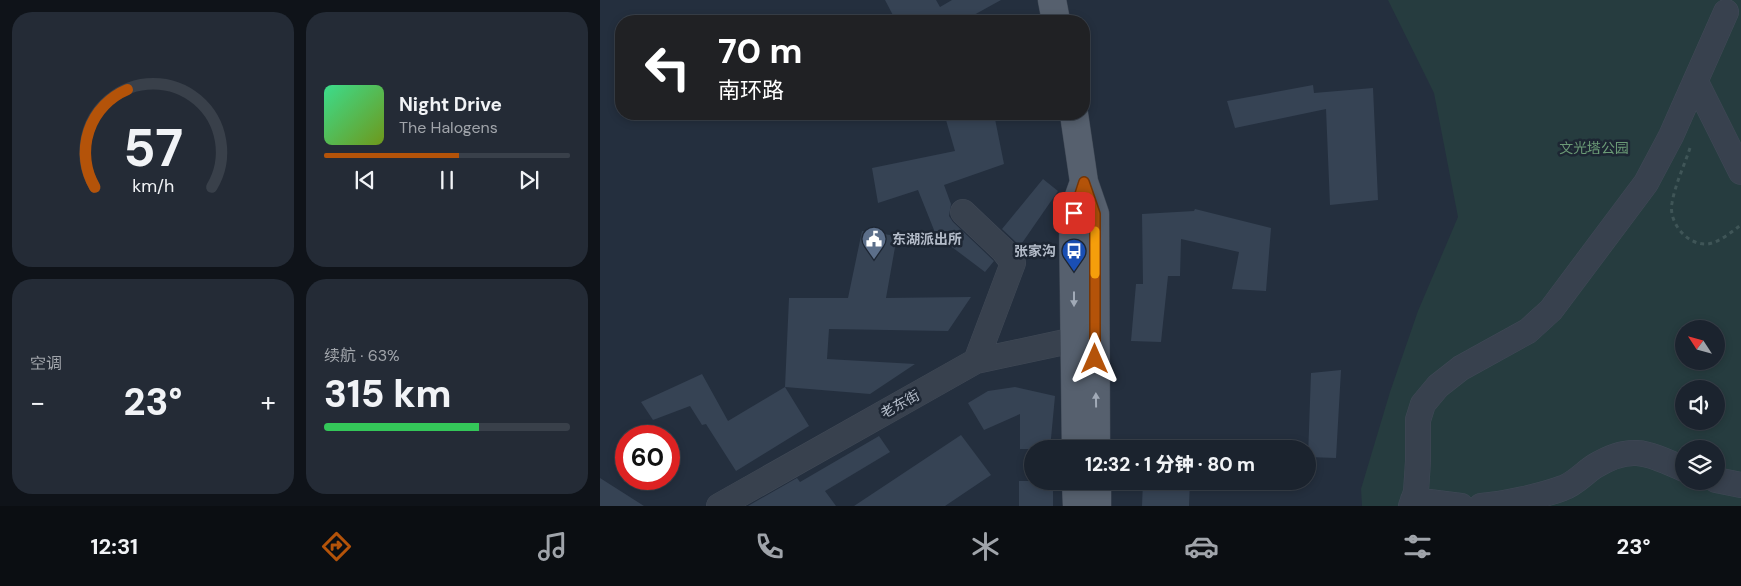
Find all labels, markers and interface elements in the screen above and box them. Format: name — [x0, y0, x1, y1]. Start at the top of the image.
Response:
text: 70 m — [718, 28, 802, 74]
icon: left — [635, 35, 700, 100]
text: 南环路 — [718, 76, 784, 105]
text: Night Drive — [399, 92, 502, 117]
text: 57 — [123, 114, 183, 182]
text: The Halogens — [399, 117, 498, 138]
park label: 文光塔公园 — [1559, 139, 1629, 157]
icon: previous — [351, 166, 379, 194]
icon: pause — [433, 166, 461, 194]
icon: next — [515, 166, 543, 194]
text: km/h — [132, 174, 174, 198]
pin — [1053, 192, 1095, 234]
icon: arrive — [1060, 199, 1088, 227]
public building icon: 东湖派出所 — [861, 226, 887, 260]
place label: 东湖派出所 — [892, 230, 962, 248]
bus stop icon: 张家沟 — [1061, 238, 1087, 272]
place label: 张家沟 — [1014, 242, 1056, 260]
one-way arrow — [1070, 291, 1078, 307]
north arrow — [1675, 320, 1725, 370]
map controls — [1675, 320, 1725, 490]
position arrow — [1068, 332, 1120, 384]
text: 续航 · 63% — [324, 345, 400, 366]
text: 空调 — [30, 353, 62, 374]
text: 315 km — [324, 369, 451, 419]
text: 23° — [124, 377, 182, 427]
button: sound — [1675, 380, 1725, 430]
text: − — [30, 384, 45, 421]
text: + — [261, 384, 276, 421]
street label: 老东街 — [877, 386, 923, 422]
one-way arrow — [1092, 392, 1100, 408]
speed limit sign: 60 — [615, 425, 680, 490]
button: layers — [1675, 440, 1725, 490]
text: 12:32 · 1 分钟 · 80 m — [1085, 452, 1255, 477]
icon: directions — [319, 529, 354, 564]
icon: music — [535, 529, 570, 564]
icon: phone — [752, 529, 787, 564]
icon: climate — [968, 529, 1003, 564]
icon: car — [1184, 529, 1219, 564]
icon: filters — [1400, 529, 1435, 564]
text: 12:31 — [91, 532, 138, 561]
text: 23° — [1616, 532, 1650, 561]

